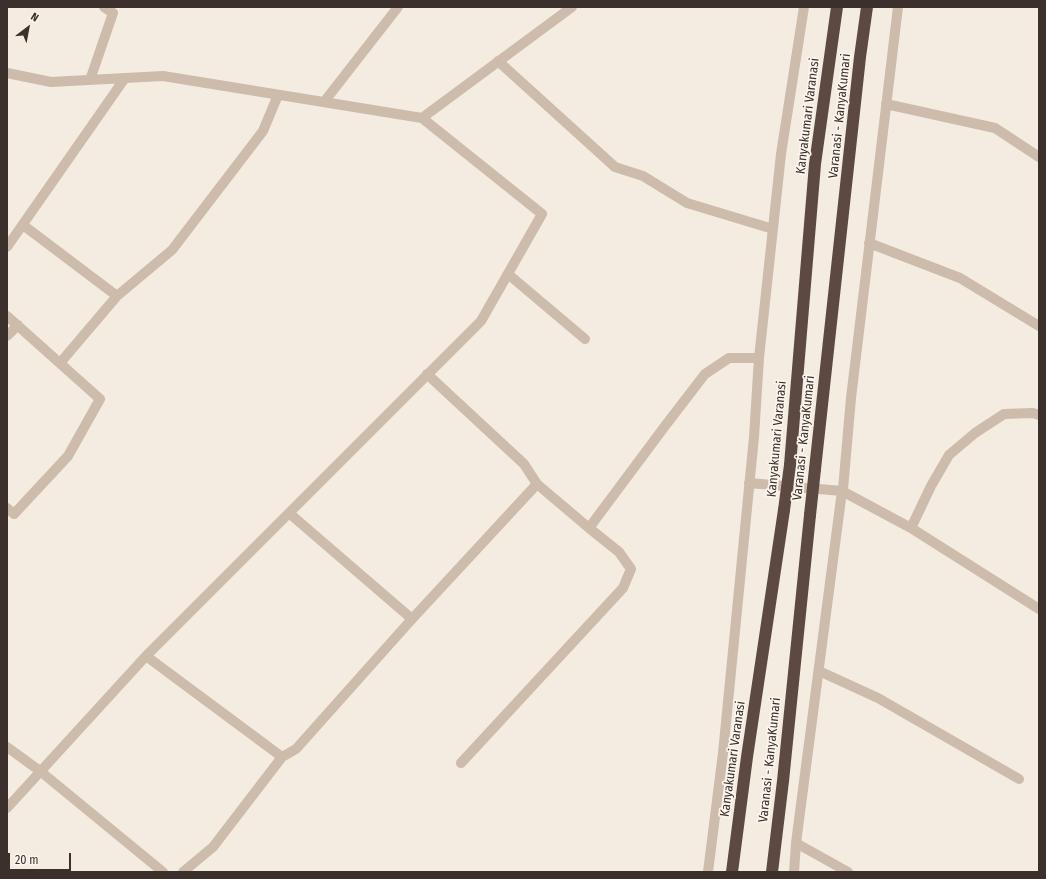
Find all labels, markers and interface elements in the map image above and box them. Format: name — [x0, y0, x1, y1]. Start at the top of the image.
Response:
north arrow — [8, 8, 48, 48]
text: N — [28, 10, 41, 25]
street label: Varanasi - KanyaKumari — [826, 53, 854, 179]
street label: Kanyakumari Varanasi — [793, 57, 823, 175]
street label: Varanasi - KanyaKumari — [790, 375, 818, 501]
street label: Kanyakumari Varanasi — [764, 380, 790, 498]
street label: Varanasi - KanyaKumari — [756, 697, 784, 823]
street label: Kanyakumari Varanasi — [717, 700, 749, 818]
scale bar — [10, 845, 73, 871]
text: 20 m — [15, 853, 39, 867]

